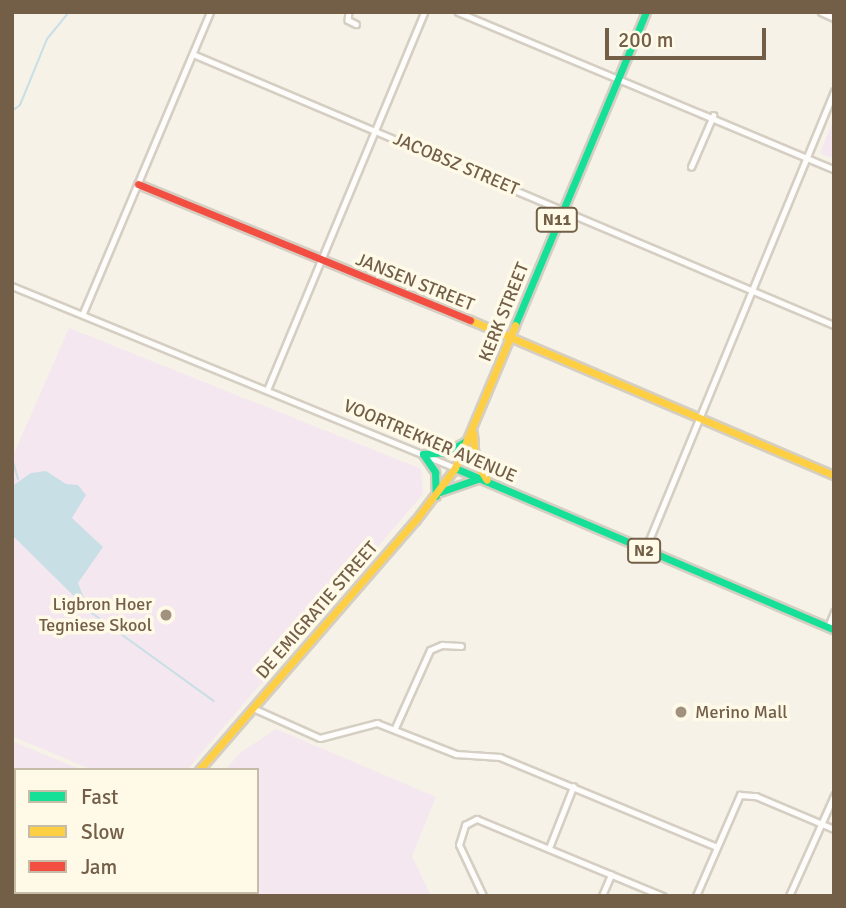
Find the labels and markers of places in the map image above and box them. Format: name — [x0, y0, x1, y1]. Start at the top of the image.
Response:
place label: Ligbron Hoer Tegniese Skool — [39, 594, 152, 636]
marker: Ligbron Hoer Tegniese Skool — [158, 607, 174, 623]
place label: Merino Mall — [695, 701, 788, 723]
marker: Merino Mall — [673, 704, 689, 720]

